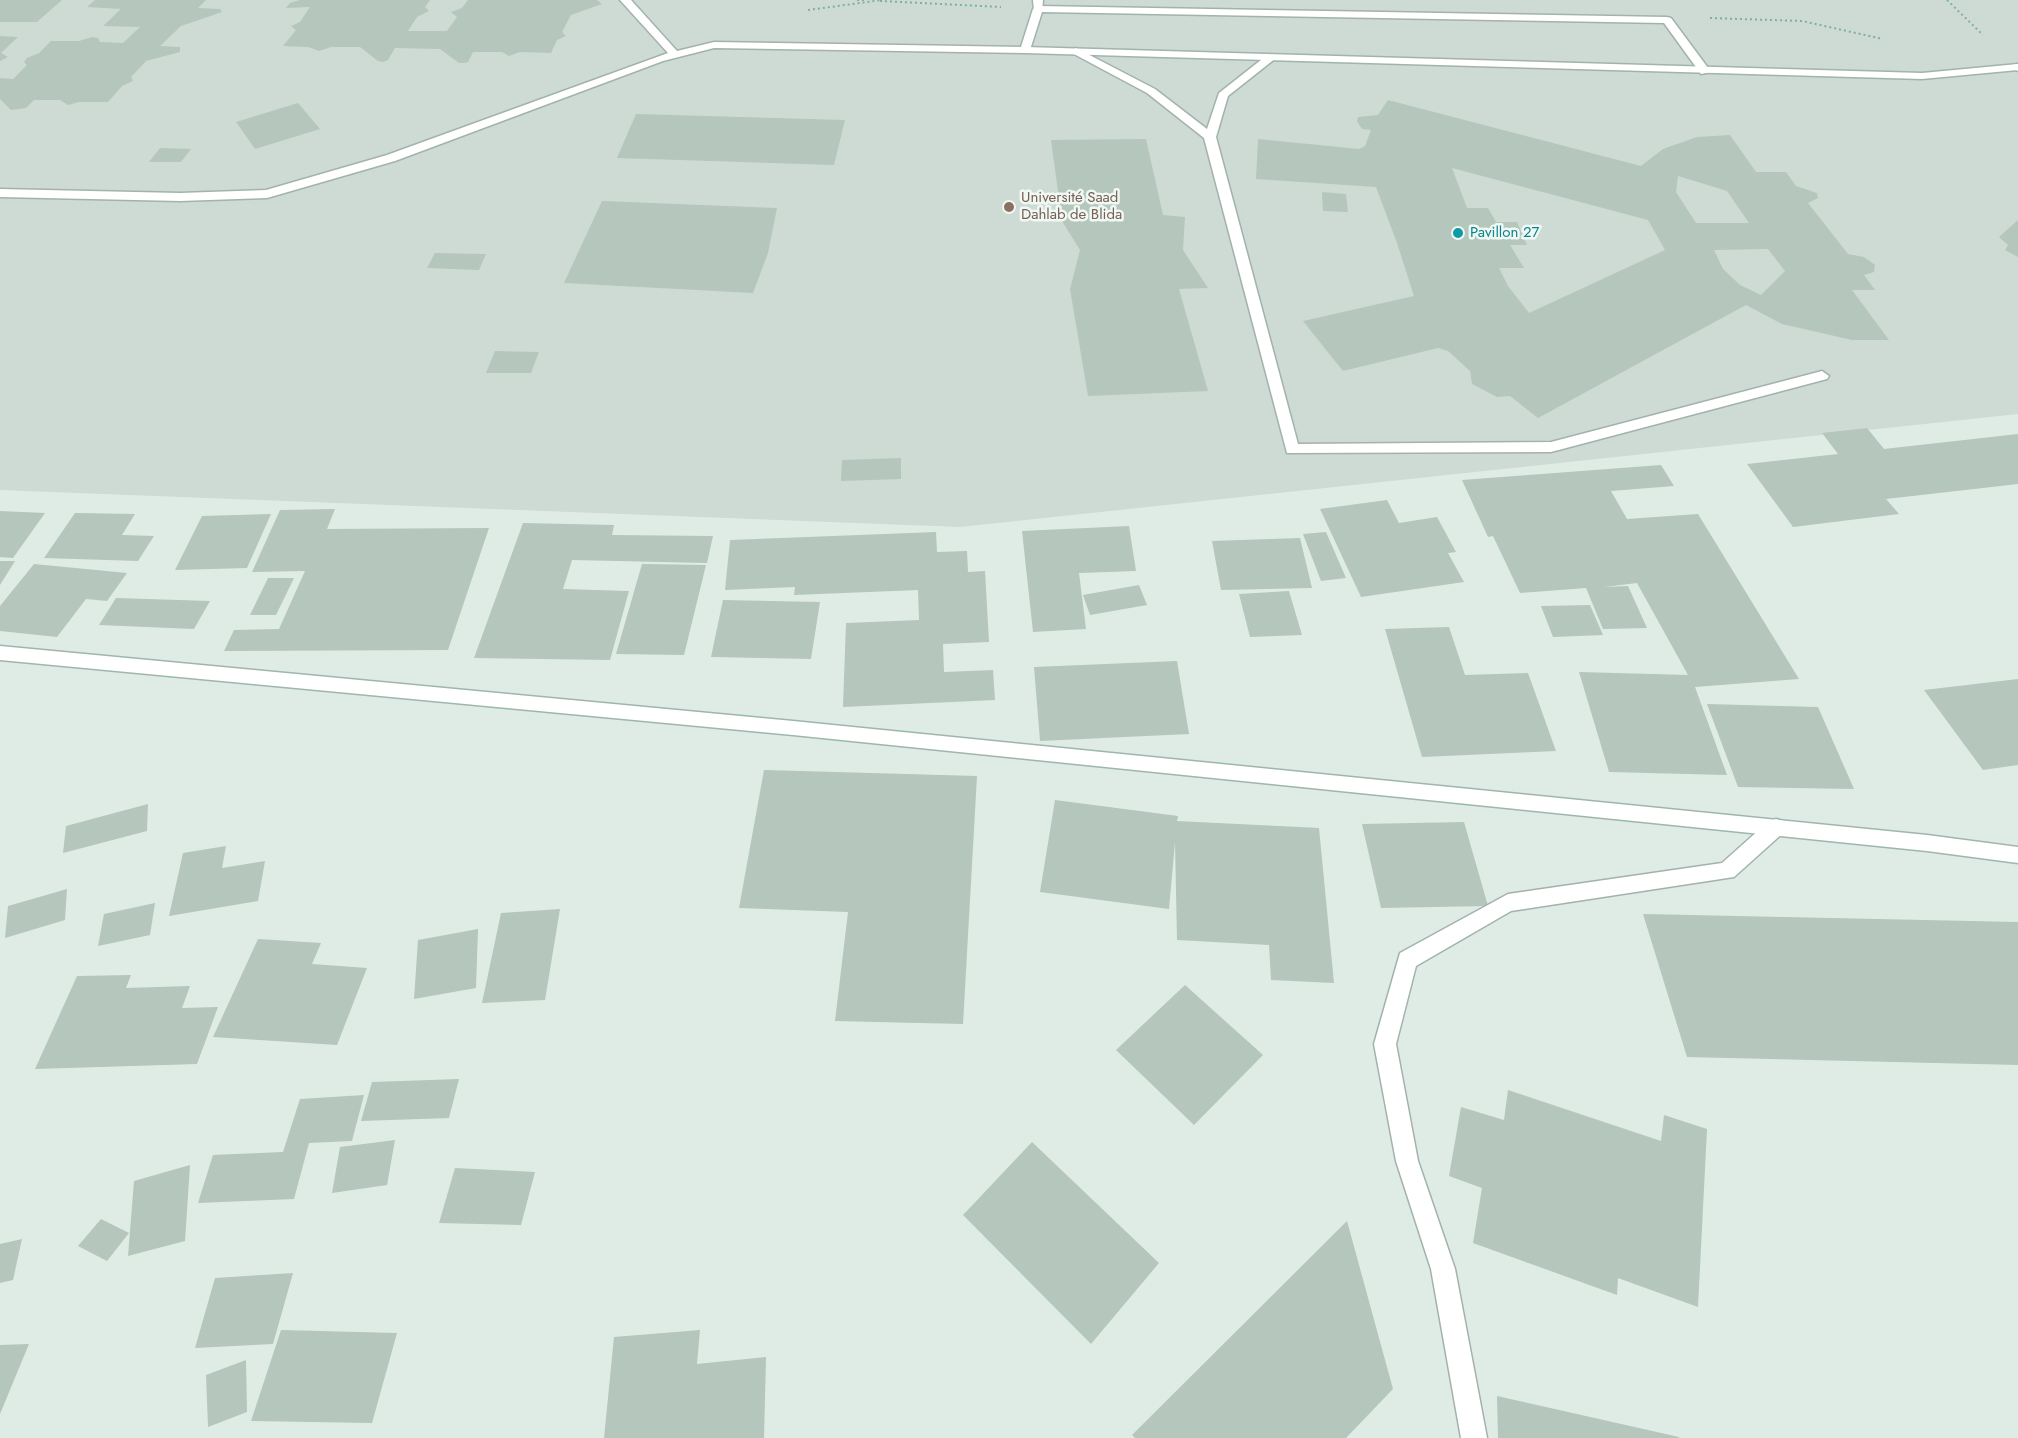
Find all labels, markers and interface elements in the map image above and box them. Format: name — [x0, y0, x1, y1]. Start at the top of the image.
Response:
place label: Université Saad Dahlab de Blida — [1021, 189, 1122, 224]
marker: Université Saad Dahlab de Blida — [1002, 200, 1016, 214]
place label: Pavillon 27 — [1470, 224, 1539, 242]
marker: Pavillon 27 — [1451, 226, 1465, 240]

